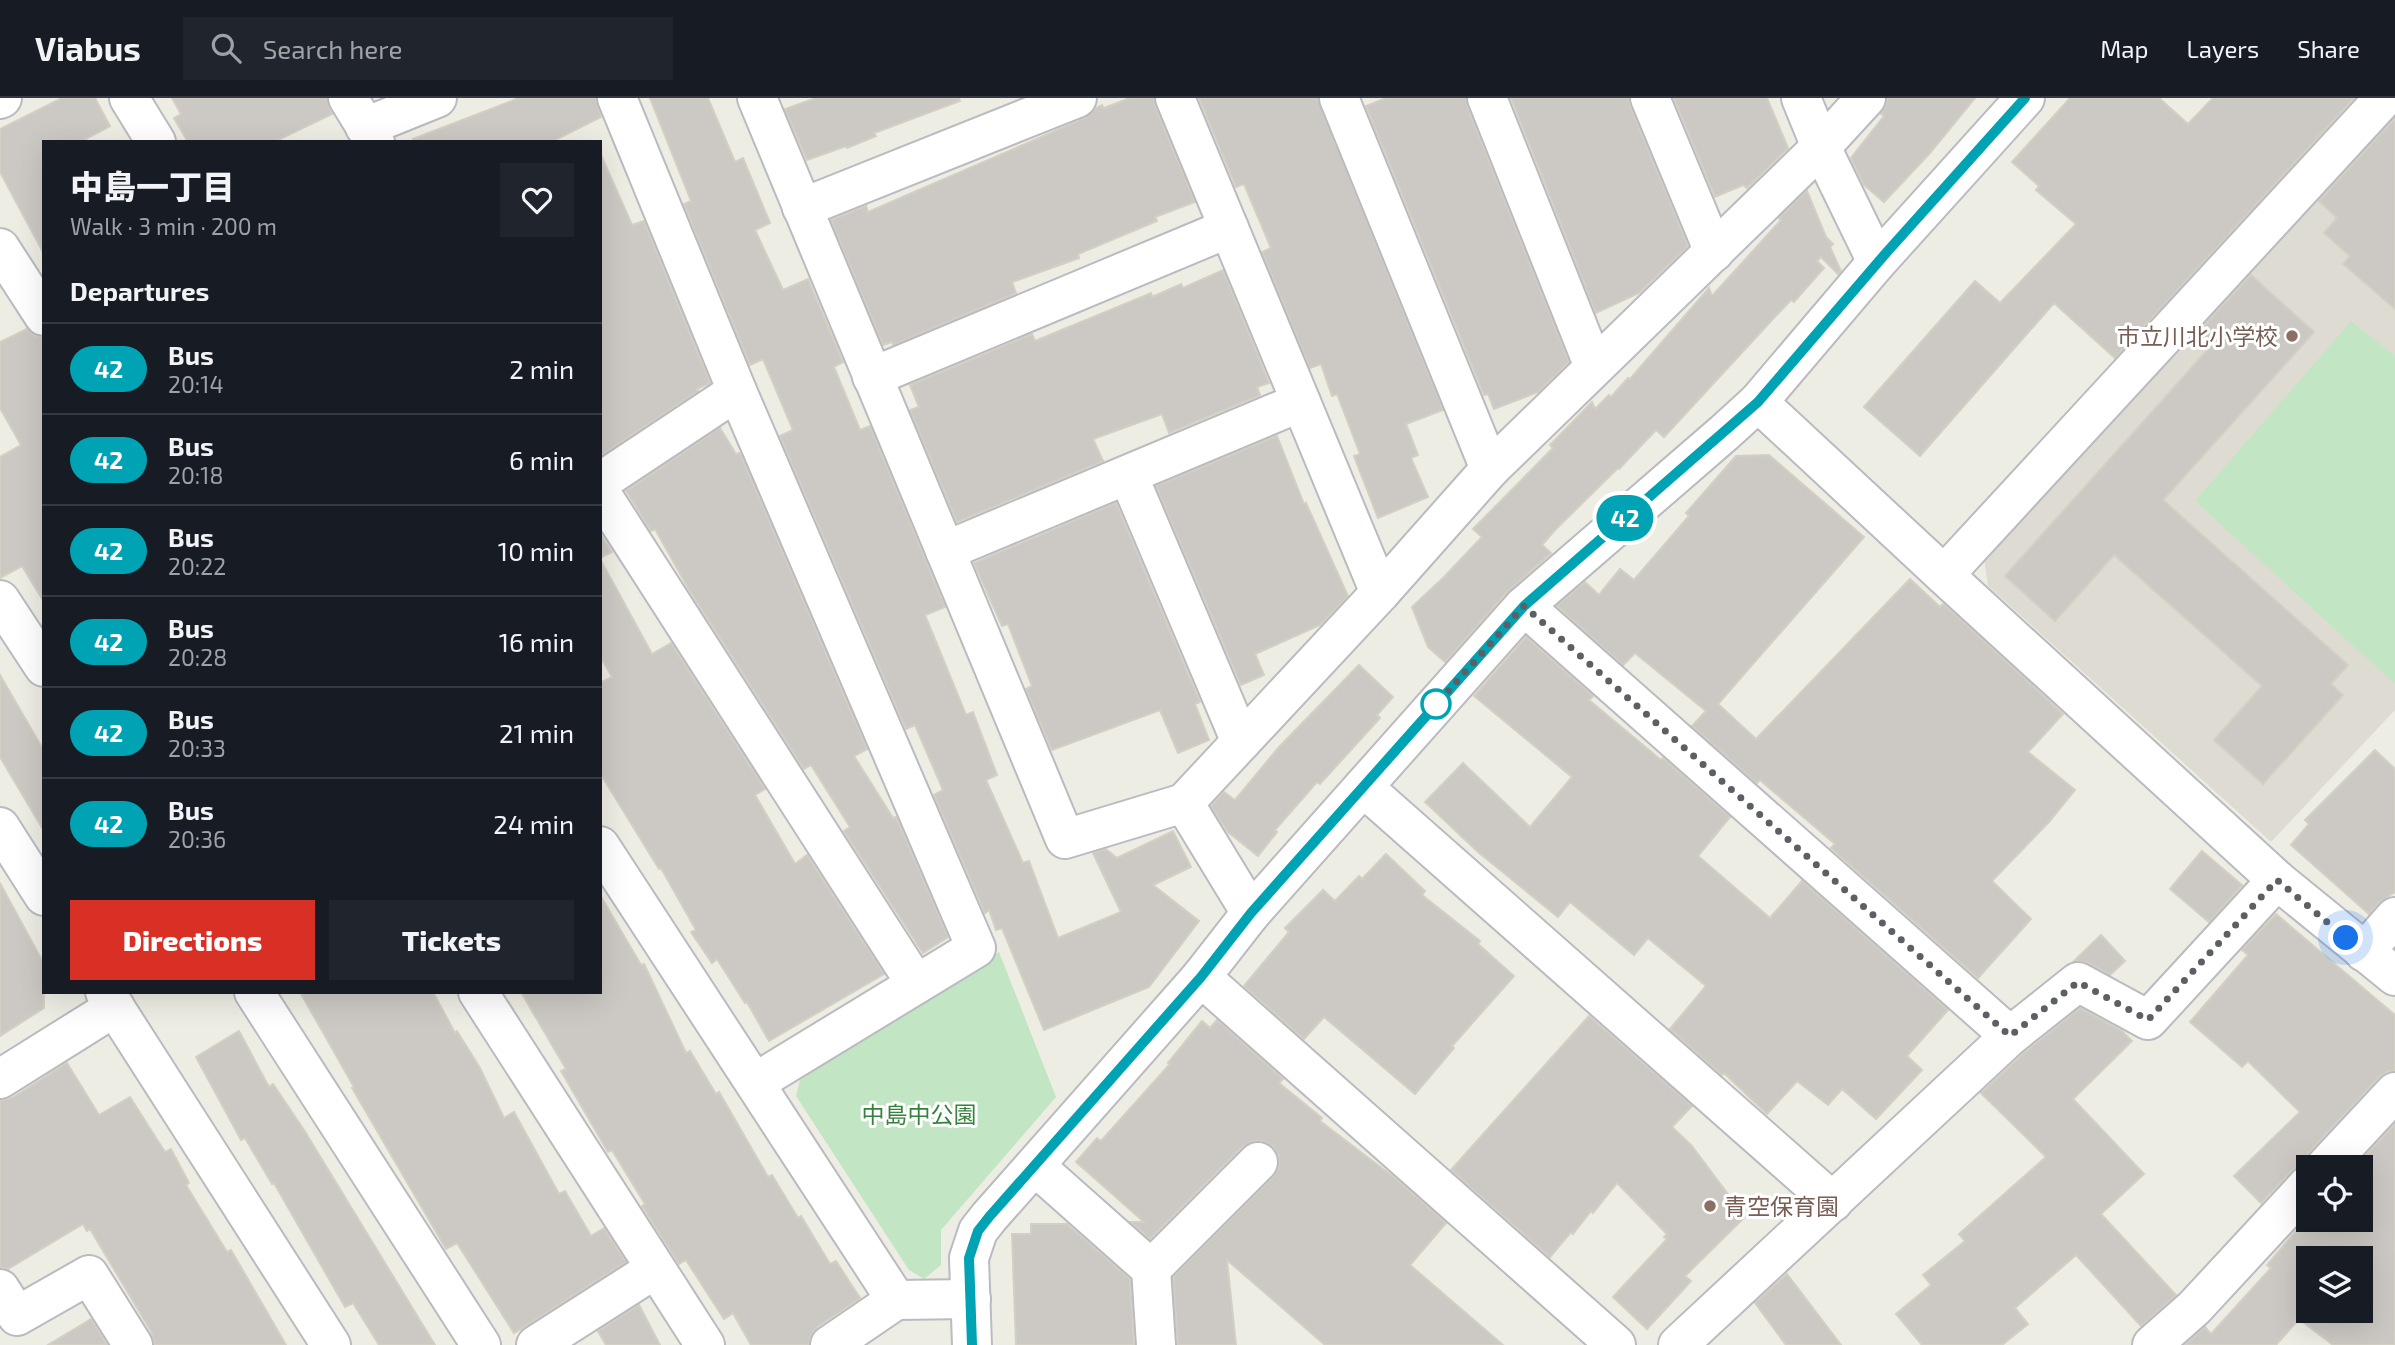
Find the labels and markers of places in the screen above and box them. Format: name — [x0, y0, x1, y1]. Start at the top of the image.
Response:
place label: 市立川北小学校 — [2117, 322, 2278, 350]
marker: 市立川北小学校 — [2284, 328, 2300, 344]
unlabelled marker — [1421, 689, 1451, 719]
place label: 青空保育園 — [1724, 1192, 1839, 1220]
marker: 青空保育園 — [1702, 1198, 1718, 1214]

